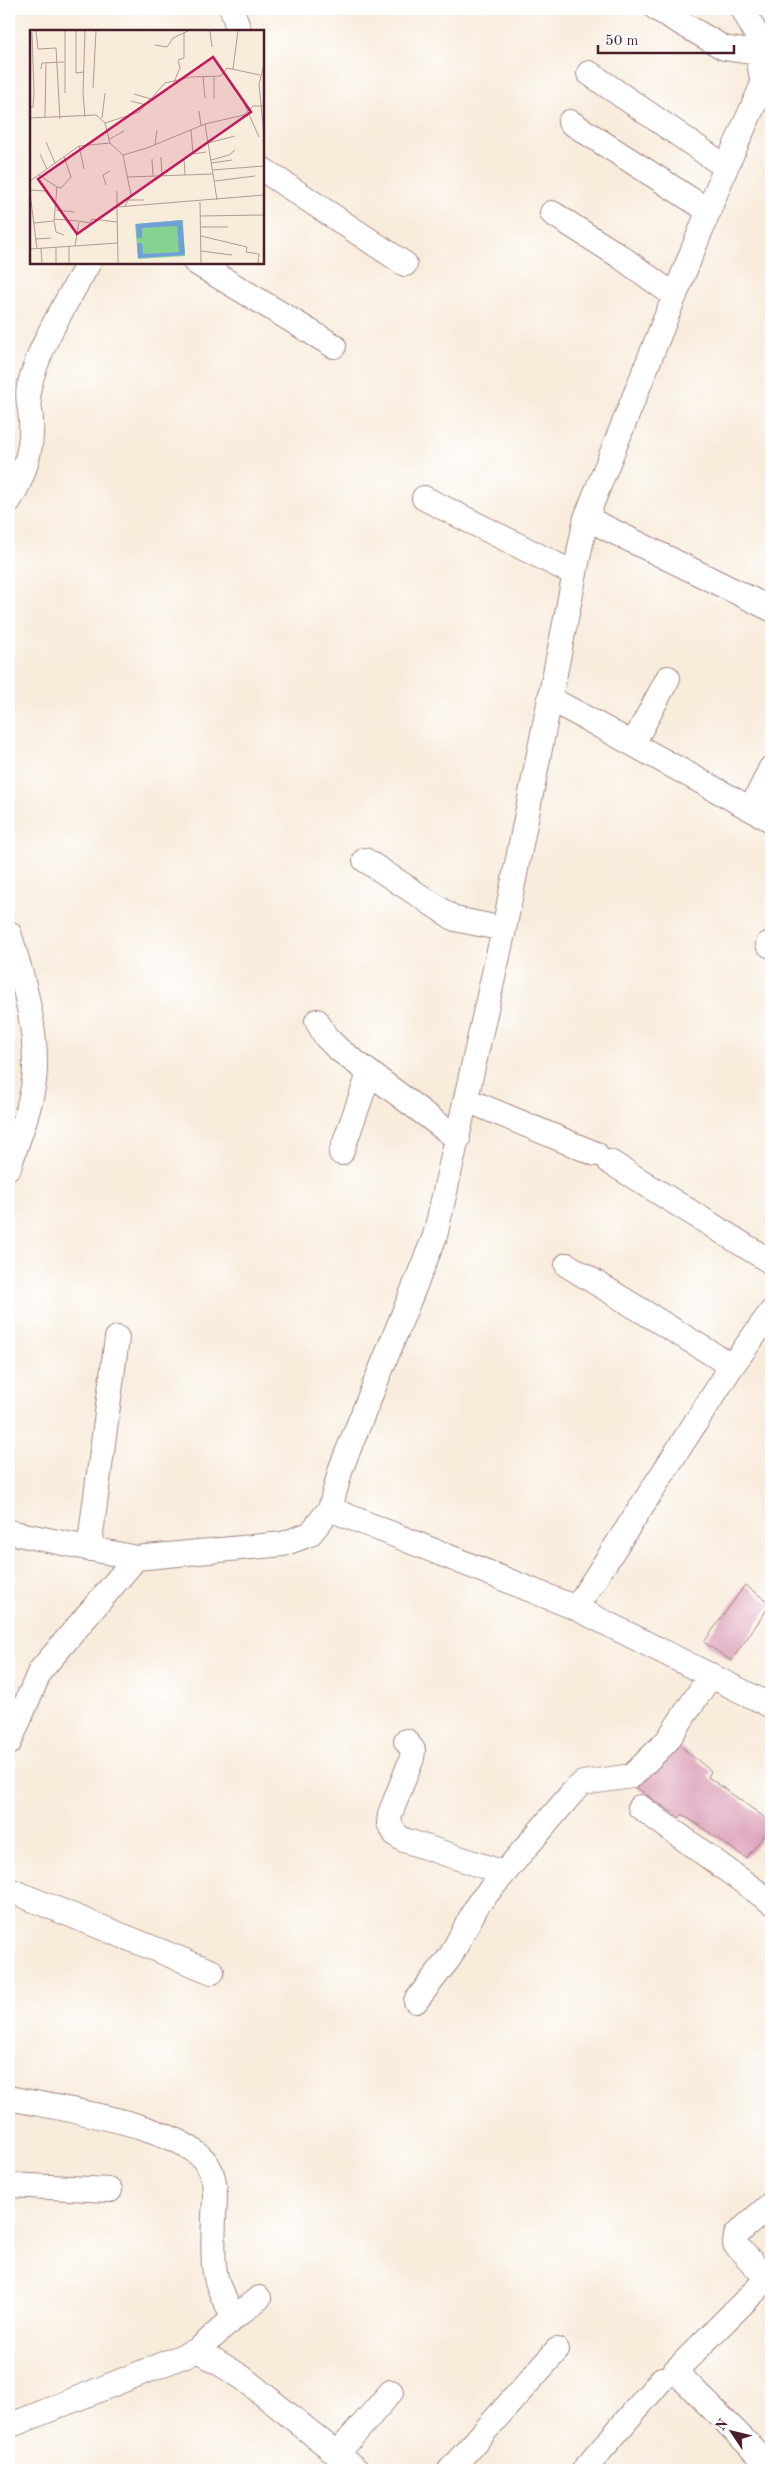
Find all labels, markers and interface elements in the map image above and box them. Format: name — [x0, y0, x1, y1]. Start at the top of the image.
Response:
scale bar — [598, 22, 734, 54]
inset map — [30, 30, 264, 264]
text: 50 m — [605, 34, 639, 49]
north arrow — [708, 2406, 758, 2456]
text: N — [713, 2416, 731, 2434]

